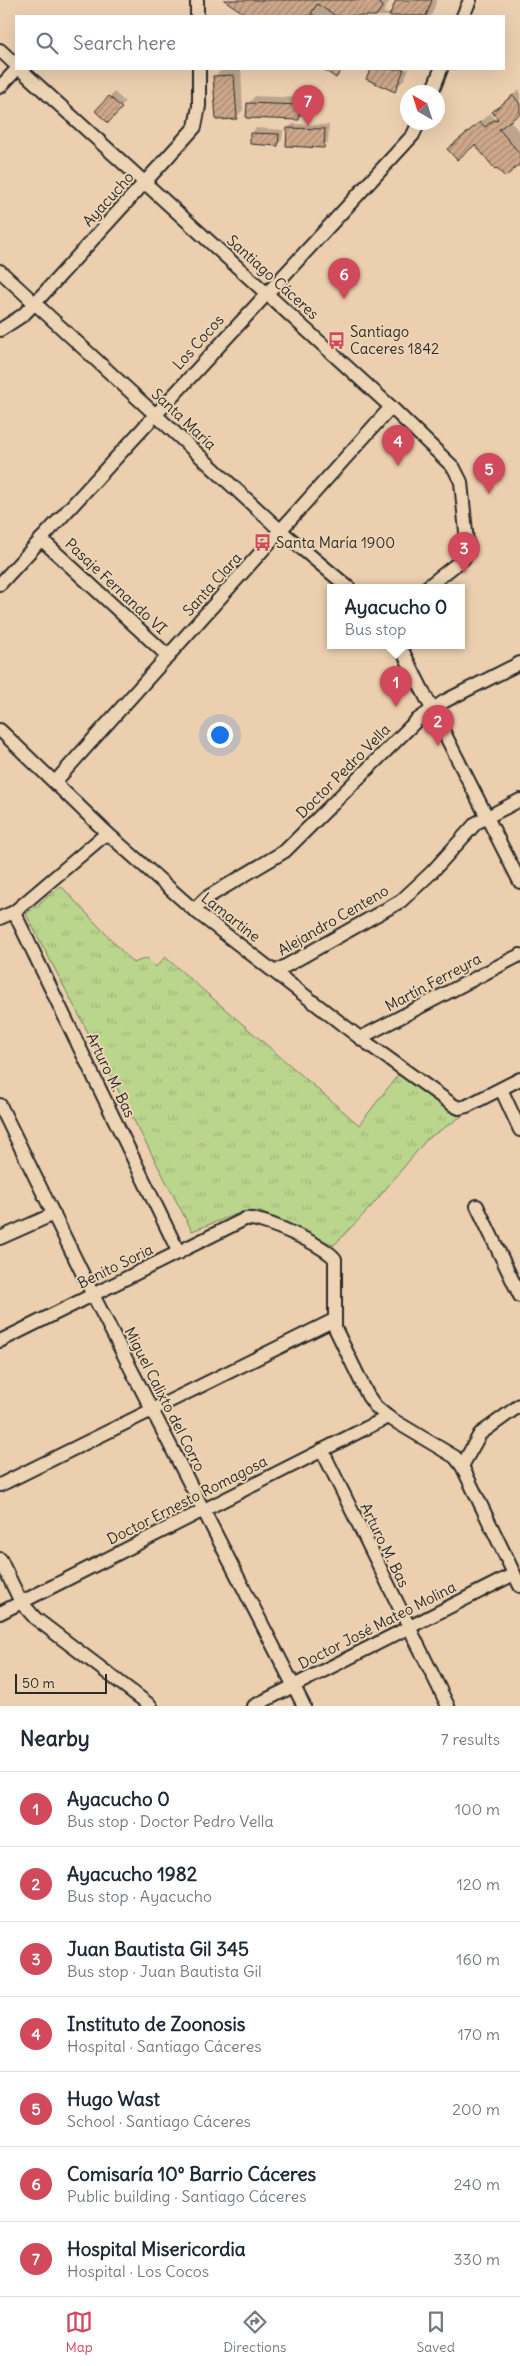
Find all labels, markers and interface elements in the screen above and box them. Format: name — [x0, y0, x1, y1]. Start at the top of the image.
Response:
search box — [15, 15, 505, 70]
icon: search — [33, 29, 61, 57]
text: Search here — [73, 31, 176, 55]
pin: 7 — [292, 85, 324, 126]
north arrow — [400, 85, 445, 130]
street label: Ayacucho — [78, 167, 138, 231]
street label: Santiago Cáceres — [223, 231, 323, 323]
pin: 6 — [328, 258, 360, 299]
street label: Los Cocos — [168, 310, 228, 374]
place label: Santiago Caceres 1842 — [350, 322, 439, 358]
bus stop icon: Santiago Caceres 1842 — [326, 330, 346, 350]
street label: Santa María — [148, 384, 221, 454]
pin: 4 — [382, 425, 414, 466]
pin: 5 — [473, 453, 505, 494]
bus stop icon: Santa María 1900 — [252, 532, 272, 552]
pin: 3 — [448, 532, 480, 573]
place label: Santa María 1900 — [276, 533, 395, 552]
street label: Pasaje Fernando VI — [61, 534, 171, 638]
street label: Santa Clara — [179, 548, 246, 620]
popup — [327, 584, 465, 649]
text: Ayacucho 0 — [345, 595, 447, 619]
text: Bus stop — [345, 619, 406, 639]
pin: 1 — [380, 666, 412, 707]
pin: 2 — [422, 705, 454, 746]
street label: Doctor Pedro Vella — [292, 720, 394, 822]
your location — [207, 722, 233, 748]
street label: Alejandro Centeno — [274, 881, 392, 959]
street label: Lamartine — [198, 888, 264, 946]
street label: Martín Ferreyra — [382, 949, 485, 1015]
street label: Arturo M. Bas — [82, 1030, 140, 1120]
street label: Benito Soria — [74, 1239, 156, 1292]
street label: Miguel Calixto del Corro — [120, 1324, 210, 1474]
street label: Doctor Ernesto Romagosa — [104, 1451, 271, 1549]
street label: Arturo M. Bas — [356, 1500, 414, 1590]
street label: Doctor José Mateo Molina — [295, 1577, 459, 1673]
scale bar — [15, 1671, 108, 1694]
text: 50 m — [22, 1674, 55, 1692]
text: Nearby — [20, 1725, 90, 1752]
text: 7 results — [441, 1729, 500, 1749]
text: Ayacucho 0 — [67, 1787, 170, 1811]
text: 1 — [33, 1799, 39, 1819]
text: 100 m — [455, 1799, 500, 1819]
text: Bus stop · Doctor Pedro Vella — [67, 1811, 274, 1831]
text: Ayacucho 1982 — [67, 1862, 197, 1886]
text: 2 — [32, 1874, 40, 1894]
text: 120 m — [457, 1874, 500, 1894]
text: Bus stop · Ayacucho — [67, 1886, 212, 1906]
text: Juan Bautista Gil 345 — [67, 1937, 249, 1961]
text: 3 — [31, 1949, 41, 1969]
text: 160 m — [456, 1949, 500, 1969]
text: Bus stop · Juan Bautista Gil — [67, 1961, 262, 1981]
text: Instituto de Zoonosis — [67, 2012, 245, 2036]
text: 4 — [31, 2024, 41, 2044]
text: 170 m — [457, 2024, 500, 2044]
text: Hospital · Santiago Cáceres — [67, 2036, 262, 2056]
text: Hugo Wast — [67, 2087, 160, 2111]
text: 5 — [31, 2099, 41, 2119]
text: 200 m — [452, 2099, 500, 2119]
text: School · Santiago Cáceres — [67, 2111, 251, 2131]
text: Comisaría 10º Barrio Cáceres — [67, 2162, 316, 2186]
text: 6 — [31, 2174, 41, 2194]
text: 240 m — [454, 2174, 500, 2194]
text: Public building · Santiago Cáceres — [67, 2186, 306, 2206]
text: Hospital Misericordia — [67, 2237, 246, 2261]
text: 7 — [32, 2249, 40, 2269]
text: 330 m — [453, 2249, 500, 2269]
text: Hospital · Los Cocos — [67, 2261, 209, 2281]
tab: Map — [65, 2308, 93, 2356]
tab: Directions — [223, 2308, 286, 2356]
tab: Saved — [417, 2308, 455, 2356]

